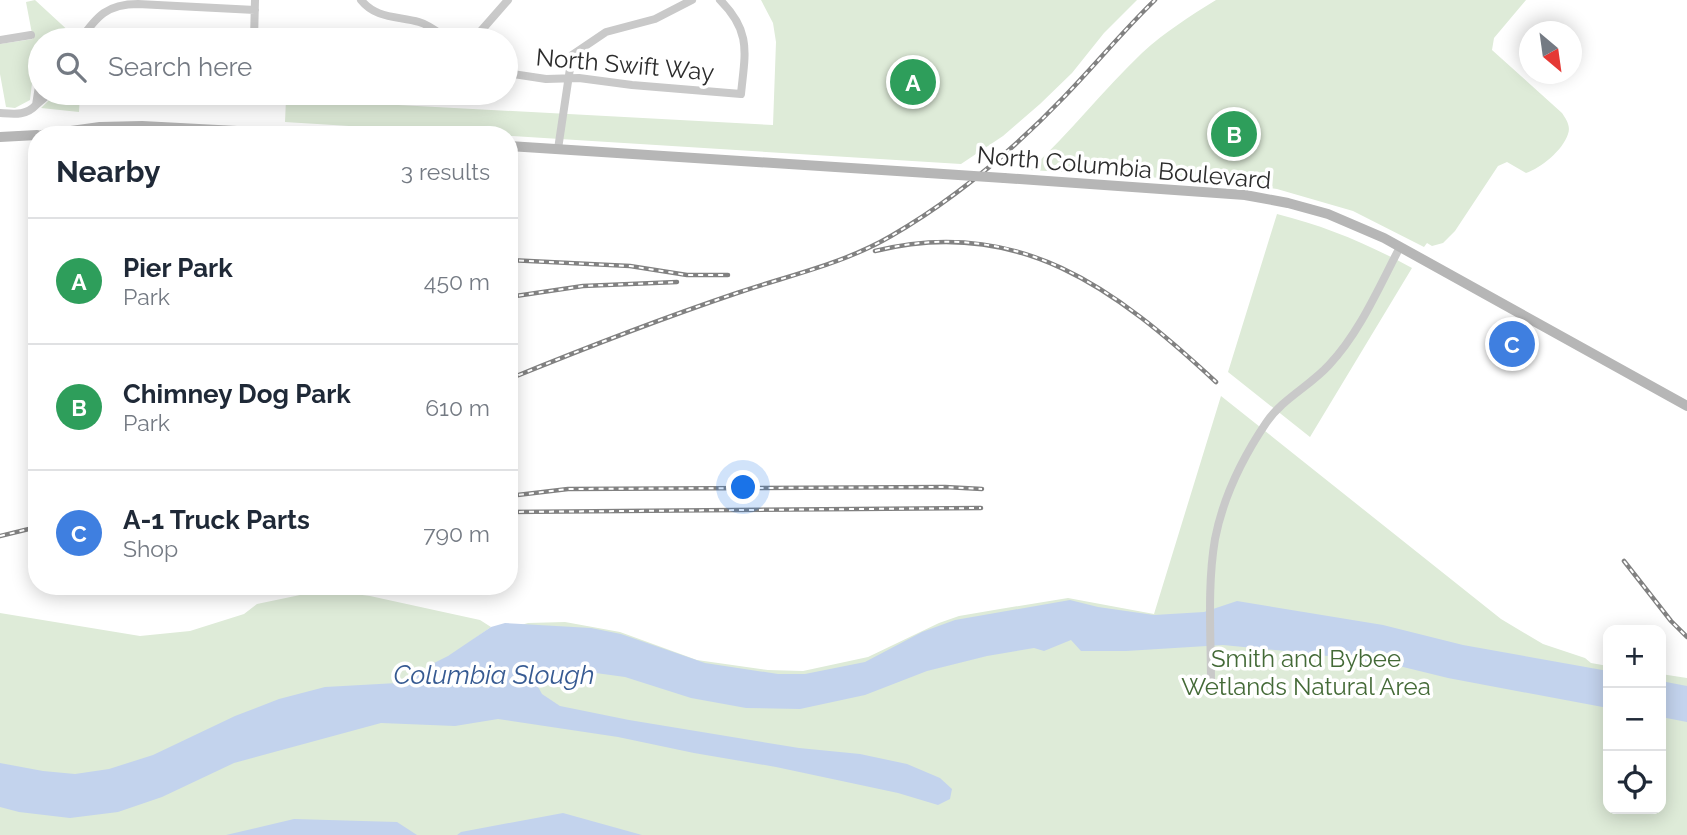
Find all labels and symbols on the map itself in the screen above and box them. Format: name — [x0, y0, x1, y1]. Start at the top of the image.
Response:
north arrow — [1519, 21, 1582, 84]
street label: North Swift Way — [535, 42, 715, 87]
pin: A — [890, 56, 936, 108]
pin: B — [1211, 108, 1257, 160]
street label: North Columbia Boulevard — [976, 140, 1272, 195]
pin: C — [1489, 318, 1535, 370]
your location — [726, 470, 760, 504]
park label: Smith and Bybee Wetlands Natural Area — [1181, 644, 1431, 701]
water label: Columbia Slough — [394, 660, 594, 690]

